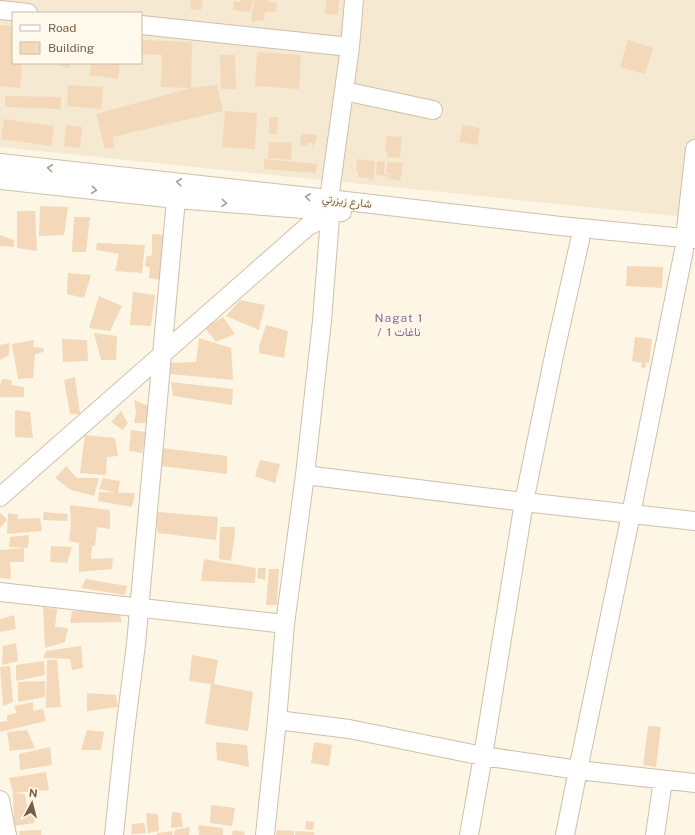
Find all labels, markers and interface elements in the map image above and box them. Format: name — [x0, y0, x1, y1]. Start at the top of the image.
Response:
legend — [12, 12, 142, 64]
text: Road — [48, 21, 76, 35]
text: Building — [48, 41, 94, 55]
one-way arrow — [47, 164, 53, 173]
one-way arrow — [176, 178, 182, 187]
one-way arrow — [91, 186, 97, 195]
one-way arrow — [305, 192, 311, 201]
street label: شارع زيزرتي — [321, 192, 373, 214]
one-way arrow — [221, 199, 227, 208]
district label: Nagat 1 / ناغات 1 — [375, 311, 423, 339]
north arrow — [12, 783, 52, 823]
text: N — [28, 787, 38, 800]

